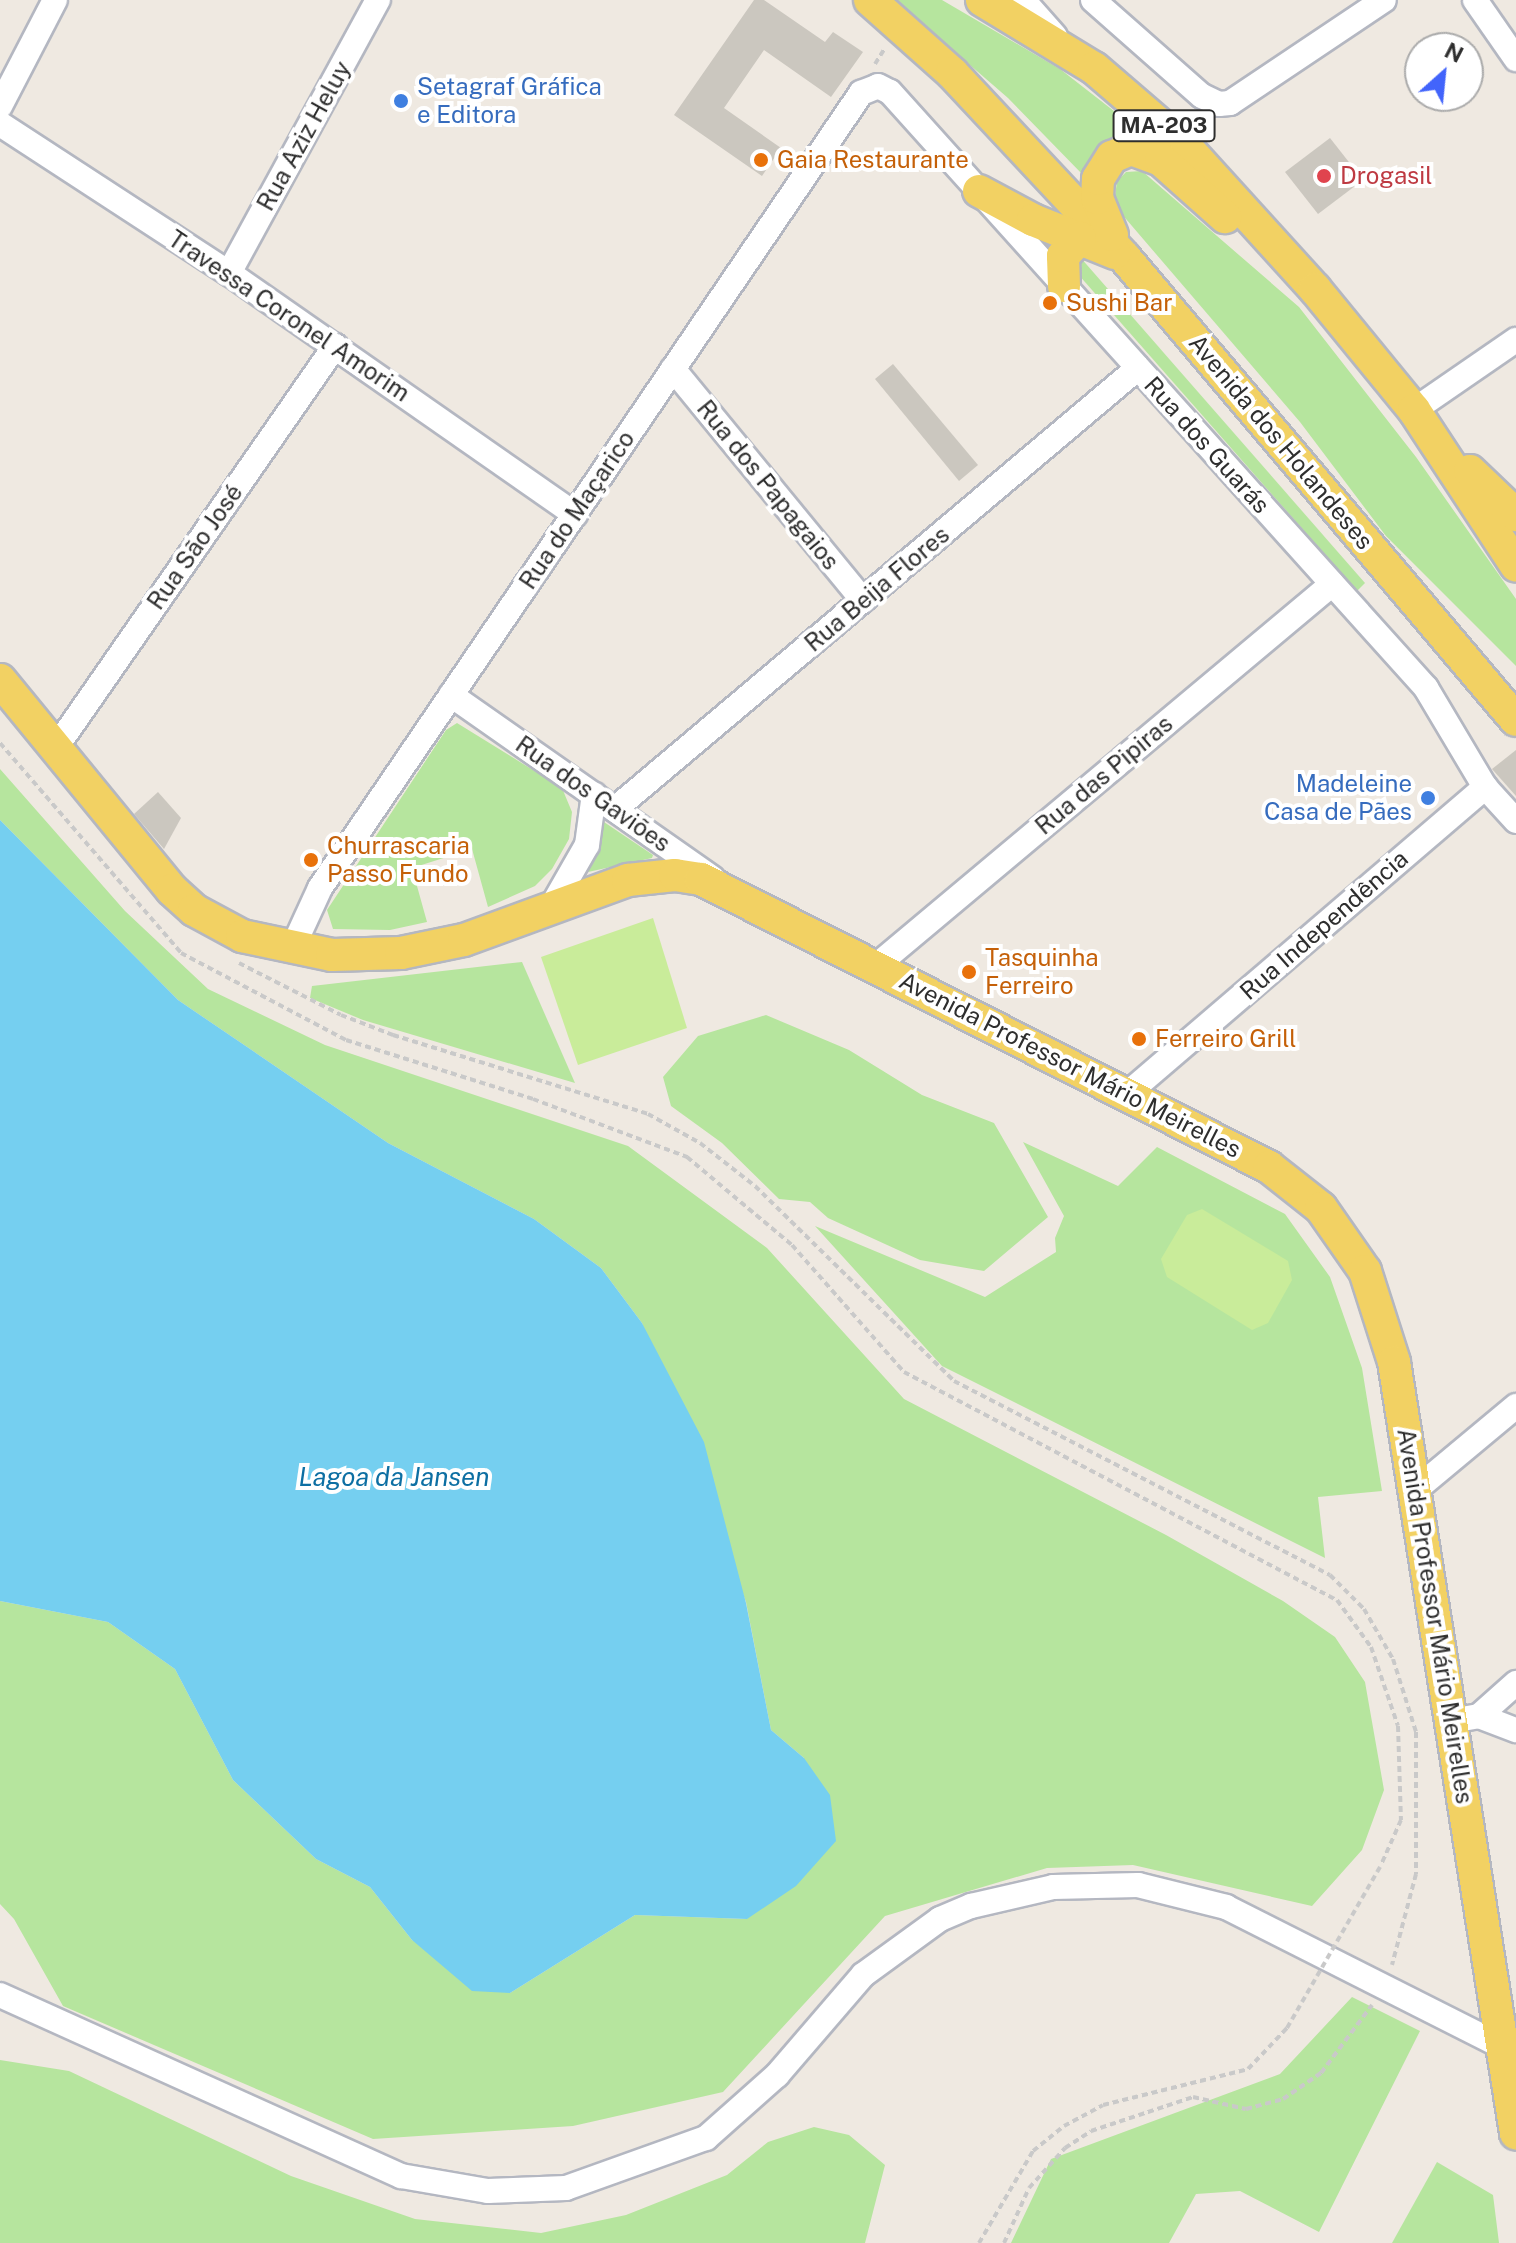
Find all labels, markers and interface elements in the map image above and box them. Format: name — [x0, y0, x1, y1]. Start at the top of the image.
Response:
north arrow — [1404, 32, 1484, 112]
text: N — [1440, 37, 1468, 68]
street label: Rua Aziz Heluy — [251, 56, 357, 216]
place label: Setagraf Gráfica e Editora — [417, 73, 602, 129]
marker: Setagraf Gráfica e Editora — [392, 92, 410, 110]
road number: MA-203 — [1112, 108, 1216, 144]
place label: Gaia Restaurante — [777, 146, 969, 174]
marker: Gaia Restaurante — [752, 151, 770, 169]
place label: Drogasil — [1340, 162, 1433, 190]
marker: Drogasil — [1315, 167, 1333, 185]
street label: Travessa Coronel Amorim — [163, 224, 415, 408]
place label: Sushi Bar — [1066, 289, 1173, 317]
marker: Sushi Bar — [1041, 294, 1059, 312]
street label: Avenida dos Holandeses — [1183, 329, 1379, 555]
street label: Rua dos Guarás — [1138, 371, 1276, 519]
street label: Rua dos Papagaios — [691, 394, 845, 576]
street label: Rua do Maçarico — [513, 425, 641, 595]
street label: Rua São José — [141, 479, 249, 615]
street label: Rua Beija Flores — [799, 520, 955, 658]
street label: Rua das Pipiras — [1029, 709, 1179, 841]
street label: Rua dos Gaviões — [510, 730, 676, 858]
place label: Madeleine Casa de Pães — [1263, 770, 1412, 826]
marker: Madeleine Casa de Pães — [1419, 789, 1437, 807]
place label: Churrascaria Passo Fundo — [327, 832, 470, 888]
street label: Rua Independência — [1234, 844, 1414, 1006]
marker: Churrascaria Passo Fundo — [302, 851, 320, 869]
place label: Tasquinha Ferreiro — [985, 944, 1099, 1000]
marker: Tasquinha Ferreiro — [960, 963, 978, 981]
street label: Avenida Professor Mário Meirelles — [894, 966, 1246, 1164]
place label: Ferreiro Grill — [1155, 1025, 1297, 1053]
marker: Ferreiro Grill — [1130, 1030, 1148, 1048]
street label: Avenida Professor Mário Meirelles — [1391, 1426, 1479, 1806]
water label: Lagoa da Jansen — [298, 1461, 490, 1493]

